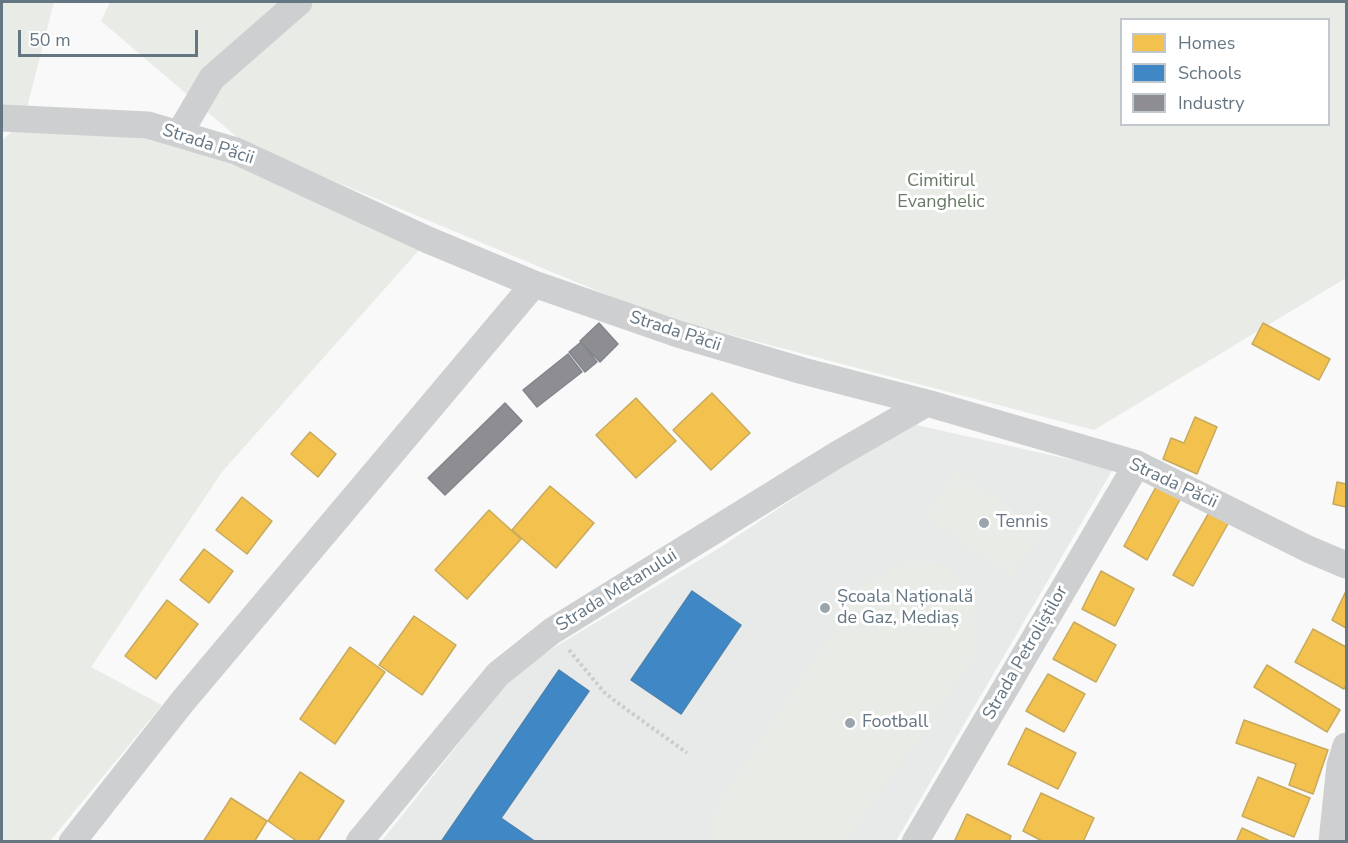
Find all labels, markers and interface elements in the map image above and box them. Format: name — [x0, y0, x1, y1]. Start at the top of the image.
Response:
scale bar — [21, 18, 201, 56]
legend — [1120, 18, 1330, 126]
text: 50 m — [29, 28, 71, 52]
text: Homes — [1178, 31, 1235, 55]
text: Schools — [1178, 61, 1242, 85]
text: Industry — [1178, 91, 1245, 115]
street label: Strada Păcii — [159, 120, 257, 170]
park label: Cimitirul Evanghelic — [897, 171, 985, 213]
street label: Strada Păcii — [626, 307, 724, 357]
street label: Strada Păcii — [1125, 454, 1221, 514]
place label: Tennis — [996, 512, 1048, 534]
marker: Tennis — [977, 516, 991, 530]
street label: Strada Metanului — [553, 545, 681, 637]
street label: Strada Petroliștilor — [979, 582, 1073, 724]
place label: Școala Națională de Gaz, Mediaș — [837, 587, 973, 630]
marker: Școala Națională de Gaz, Mediaș — [818, 601, 832, 615]
place label: Football — [862, 712, 928, 734]
marker: Football — [843, 716, 857, 730]

